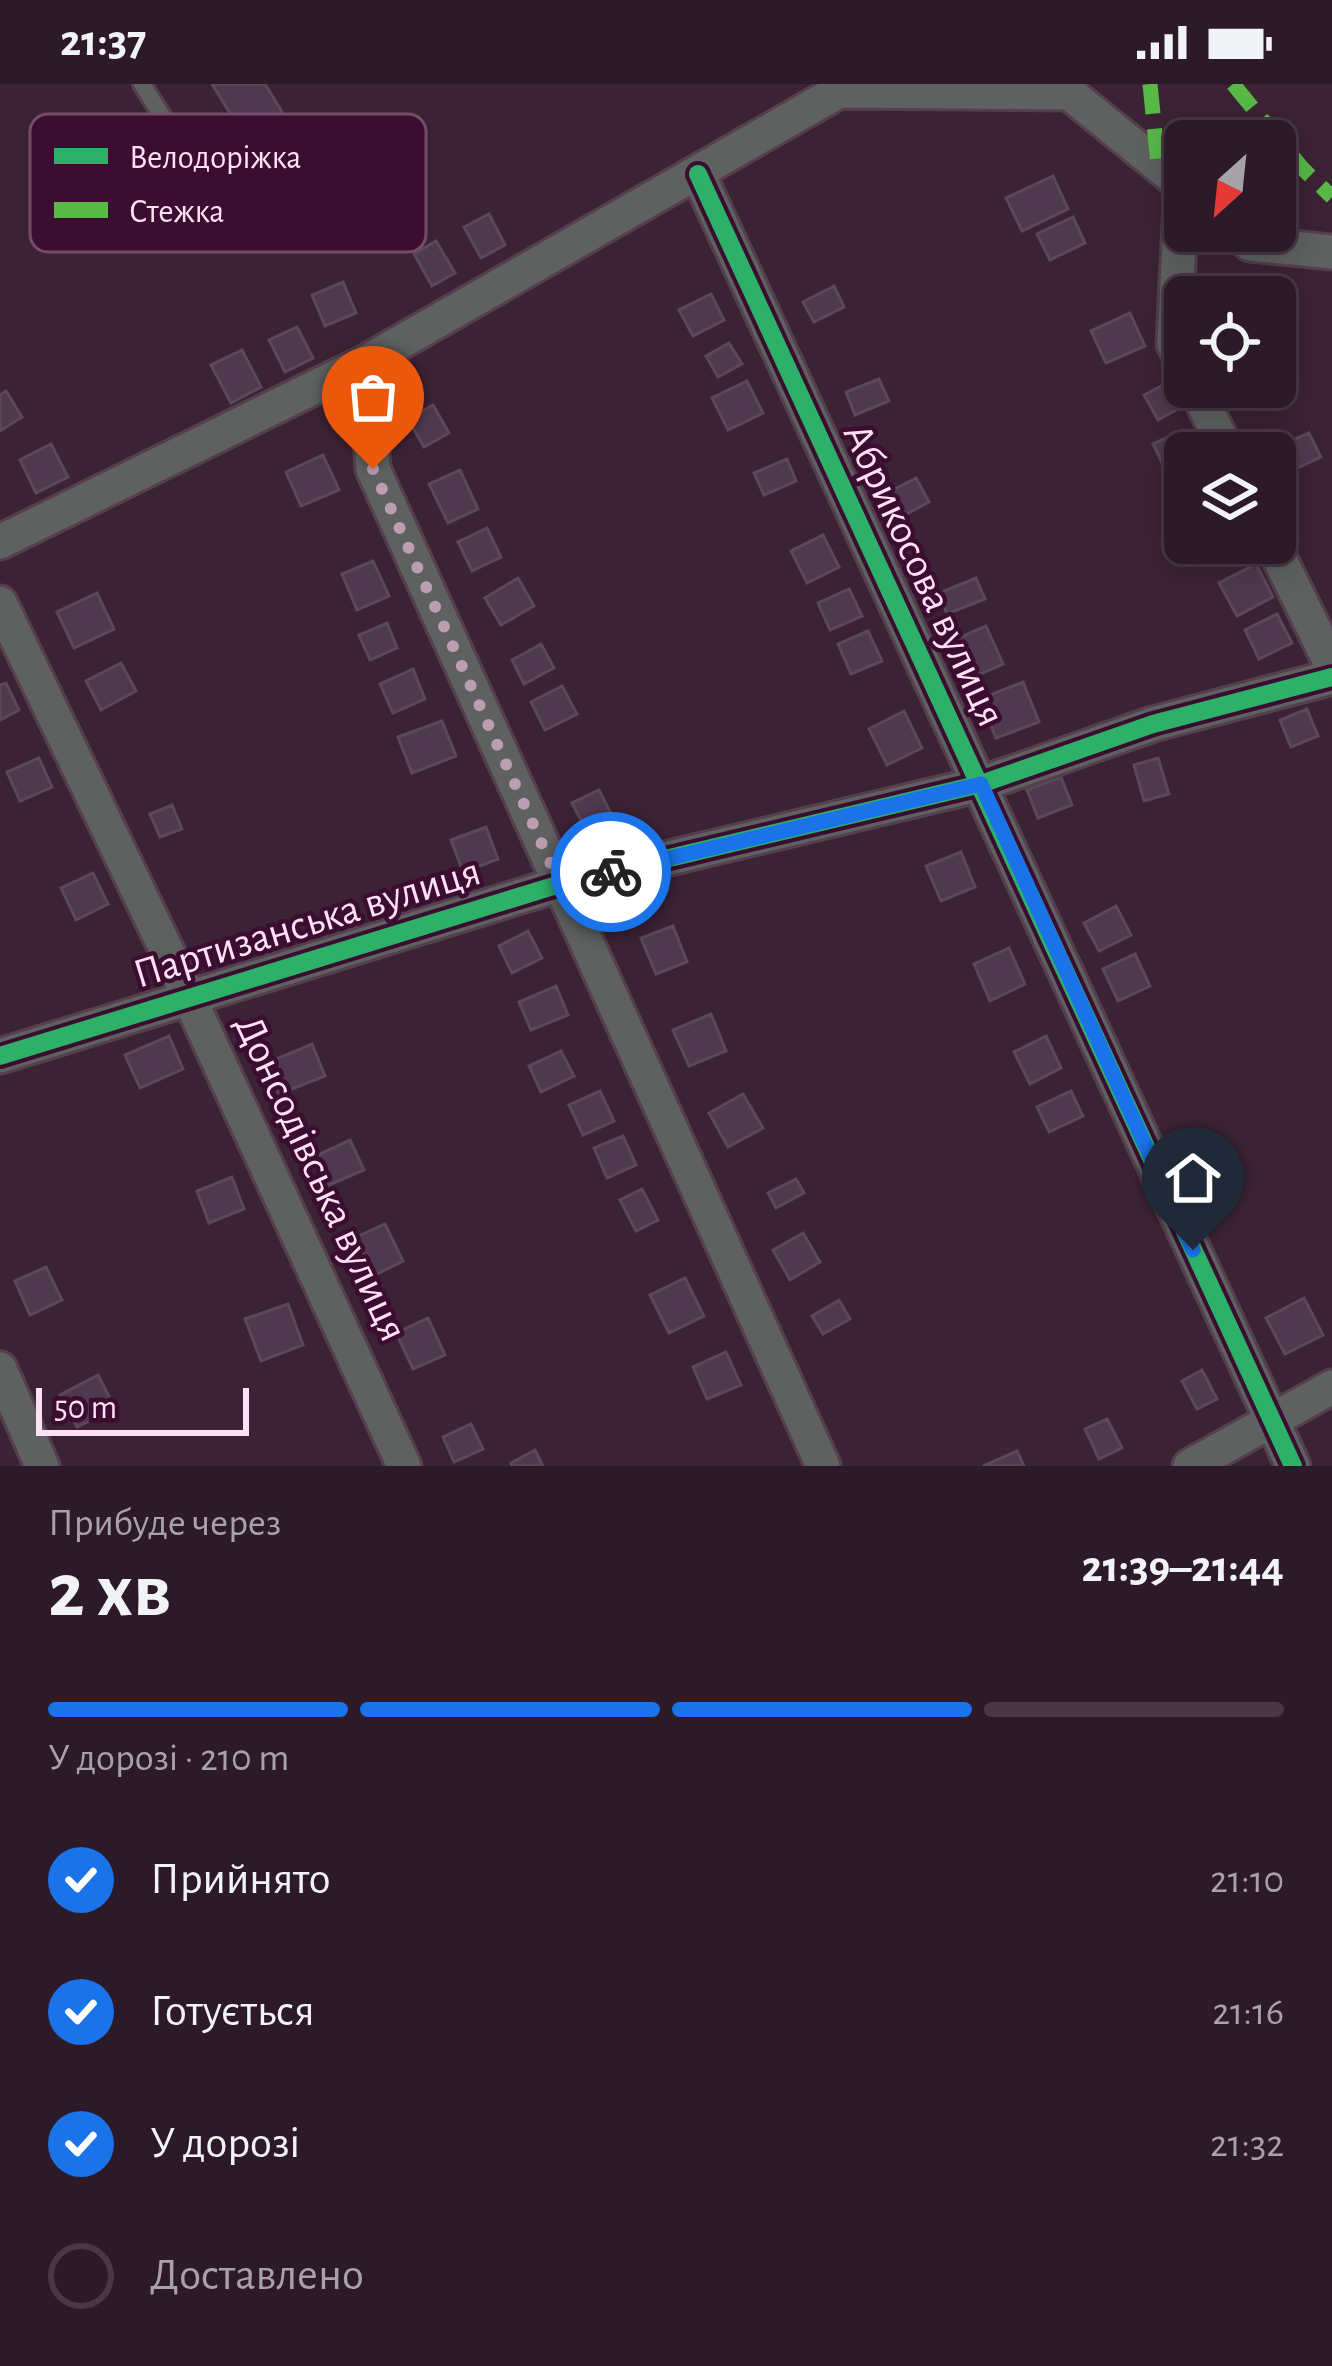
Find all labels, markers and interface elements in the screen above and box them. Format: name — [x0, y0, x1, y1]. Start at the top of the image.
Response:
text: 21:37 — [60, 19, 147, 64]
legend — [30, 114, 426, 252]
north arrow — [1164, 120, 1296, 252]
map controls — [1164, 120, 1296, 564]
text: Велодоріжка — [129, 142, 301, 175]
text: Стежка — [129, 196, 224, 229]
button: locate — [1164, 276, 1296, 408]
pin — [322, 346, 424, 469]
icon: bag — [340, 364, 406, 430]
street label: Абрикосова вулиця — [836, 417, 1012, 733]
button: layers — [1164, 432, 1296, 564]
courier — [551, 812, 671, 932]
icon: bike — [578, 839, 644, 905]
street label: Партизанська вулиця — [129, 850, 485, 996]
street label: Донсодівська вулиця — [227, 1009, 415, 1347]
pin — [1142, 1127, 1244, 1250]
icon: home — [1160, 1145, 1226, 1211]
scale bar — [36, 1382, 249, 1435]
text: 50 m — [54, 1392, 117, 1425]
text: Прибуде через — [48, 1504, 281, 1543]
text: 21:39–21:44 — [1081, 1545, 1284, 1590]
text: 2 хв — [48, 1553, 171, 1631]
text: У дорозі · 210 m — [48, 1739, 289, 1778]
icon: check — [48, 1847, 114, 1913]
text: Прийнято — [150, 1857, 331, 1902]
text: 21:10 — [1210, 1861, 1284, 1900]
icon: check — [48, 1979, 114, 2045]
text: Готується — [150, 1989, 315, 2034]
text: 21:16 — [1212, 1993, 1284, 2032]
icon: check — [48, 2111, 114, 2177]
text: У дорозі — [150, 2121, 300, 2166]
text: 21:32 — [1210, 2125, 1284, 2164]
text: Доставлено — [150, 2253, 364, 2298]

